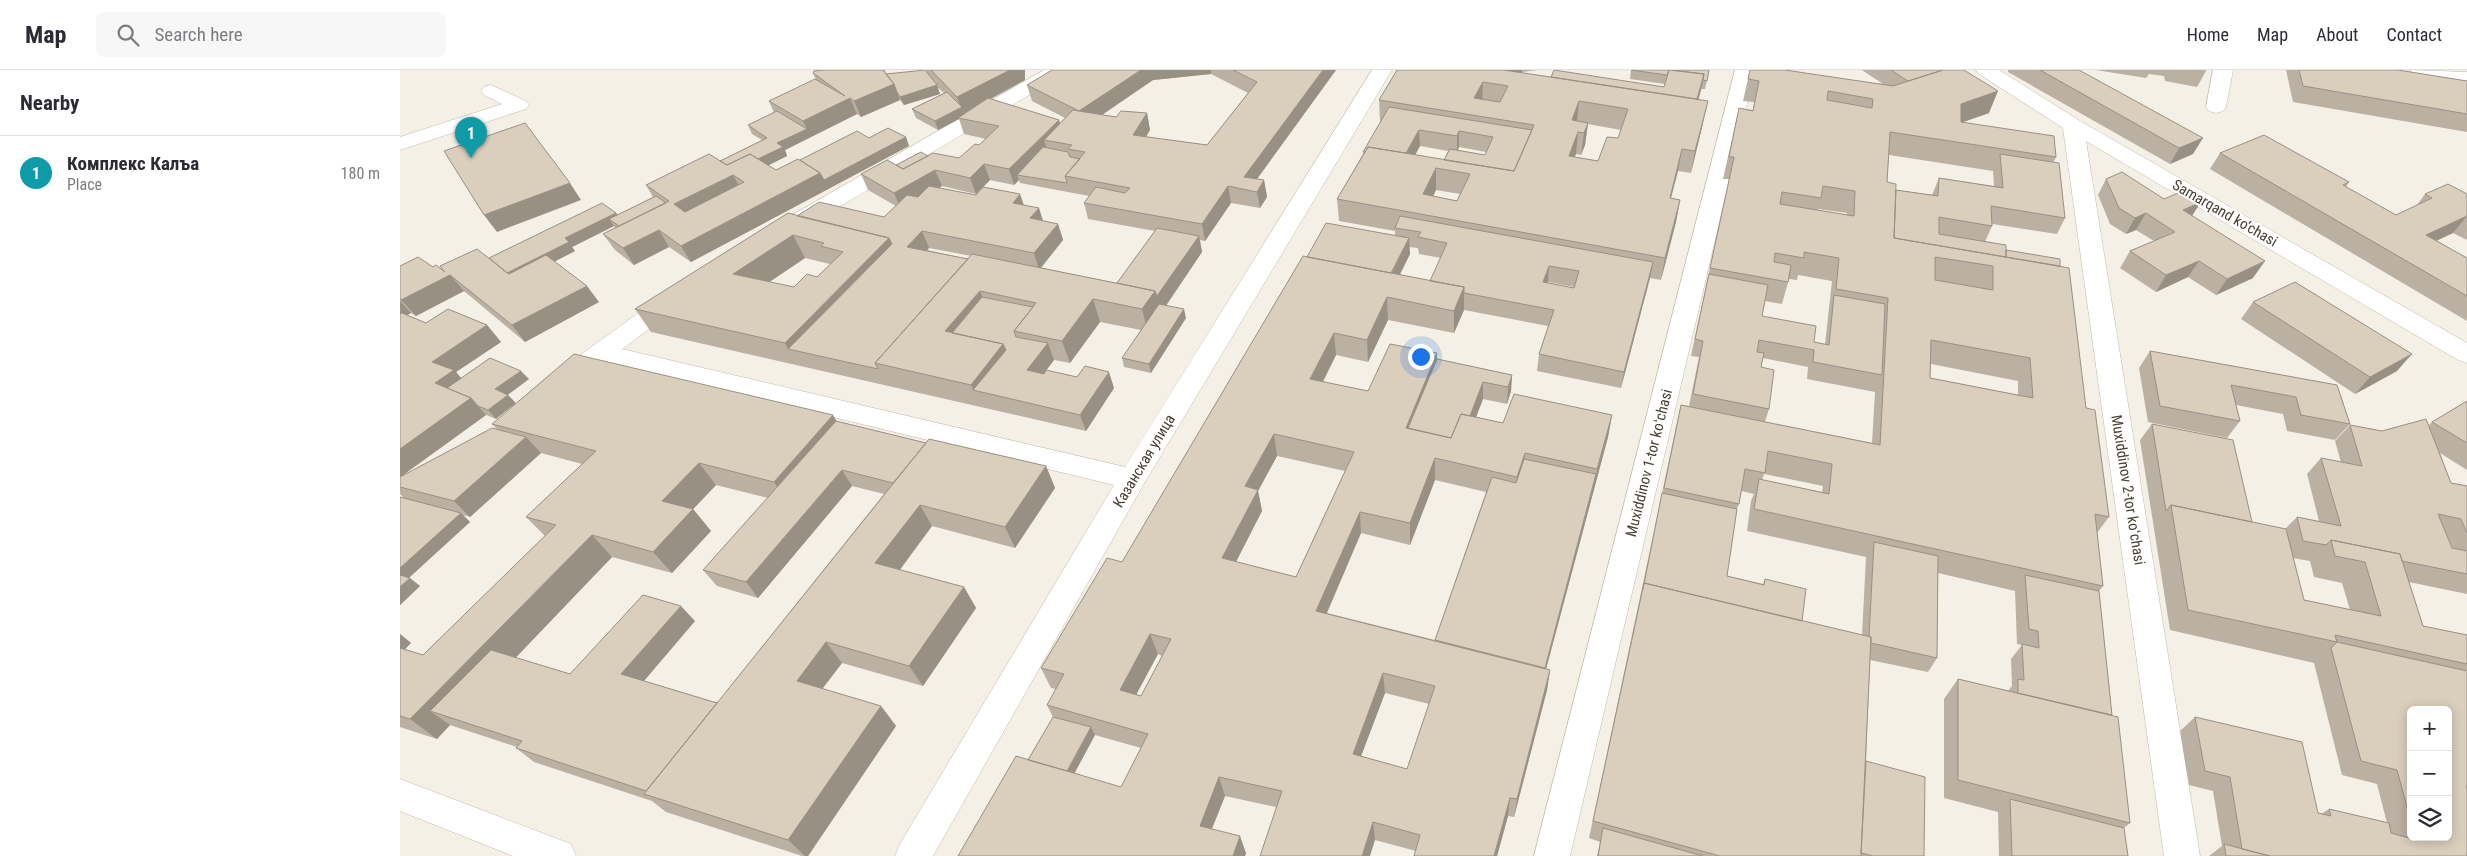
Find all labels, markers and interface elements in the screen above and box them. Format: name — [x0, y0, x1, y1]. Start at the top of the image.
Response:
search box — [96, 12, 446, 57]
text: Map — [25, 21, 66, 49]
icon: search — [114, 21, 142, 49]
text: Search here — [154, 23, 243, 46]
text: Home — [2187, 24, 2229, 45]
text: Map — [2257, 24, 2288, 45]
text: About — [2316, 24, 2358, 45]
text: Contact — [2386, 24, 2442, 45]
text: Nearby — [20, 91, 79, 115]
pin: 1 — [455, 117, 487, 158]
text: Комплекс Калъа — [67, 152, 199, 175]
text: 1 — [32, 164, 40, 183]
text: 180 m — [341, 164, 380, 183]
text: Place — [67, 175, 102, 194]
street label: Samarqand ko‘chasi — [2169, 176, 2281, 250]
your location — [1408, 344, 1434, 370]
street label: Muxiddinov 1-tor koʻchasi — [1622, 387, 1676, 539]
street label: Казанская улица — [1109, 411, 1179, 511]
street label: Muxiddinov 2-tor koʻchasi — [2107, 414, 2149, 566]
map controls — [2407, 706, 2452, 841]
button: + — [2407, 706, 2452, 751]
button: − — [2407, 751, 2452, 796]
button: layers — [2407, 796, 2452, 841]

